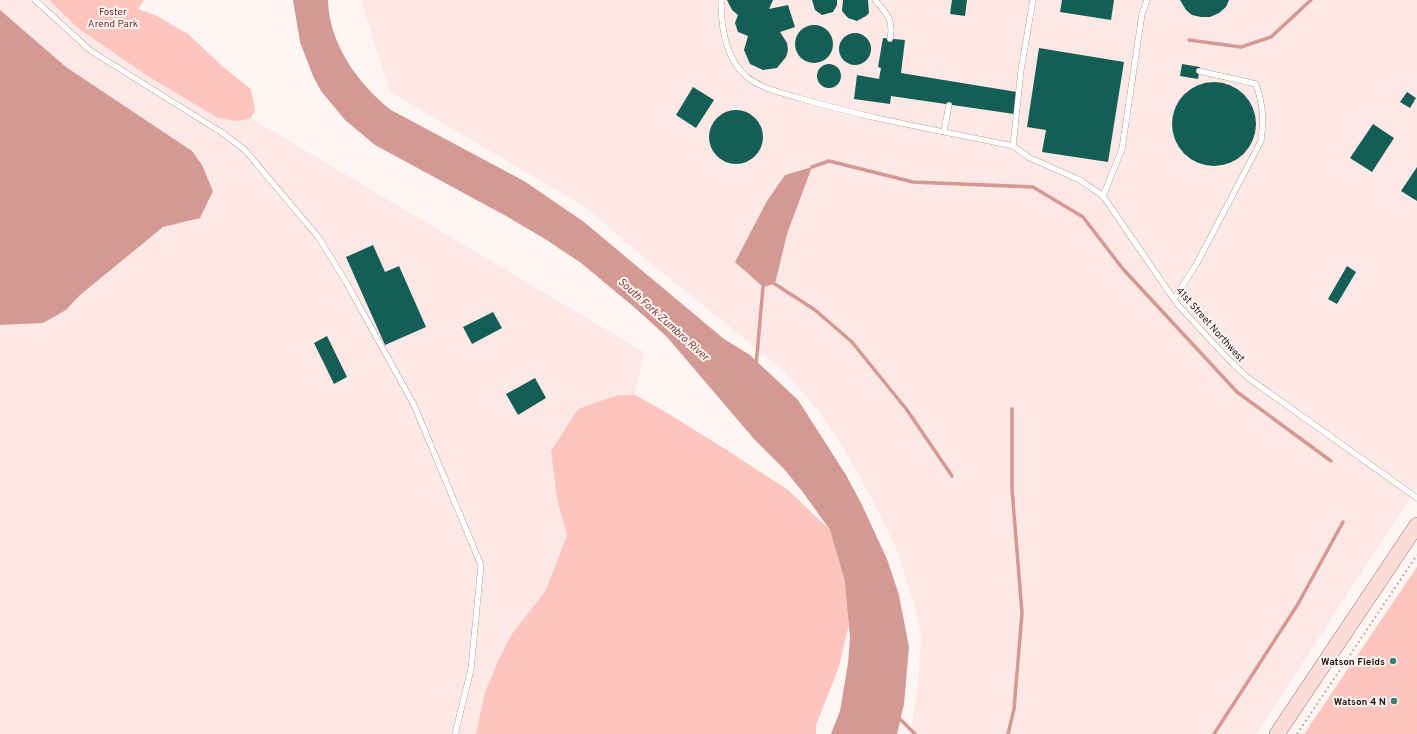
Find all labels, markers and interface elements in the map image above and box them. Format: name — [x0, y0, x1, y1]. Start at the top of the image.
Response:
park label: Foster Arend Park — [88, 6, 138, 31]
water label: South Fork Zumbro River — [615, 275, 712, 365]
street label: 41st Street Northwest — [1173, 285, 1247, 365]
place label: Watson Fields — [1321, 656, 1385, 669]
marker: Watson Fields — [1388, 656, 1398, 666]
place label: Watson 4 N — [1334, 696, 1386, 709]
marker: Watson 4 N — [1389, 696, 1399, 706]

